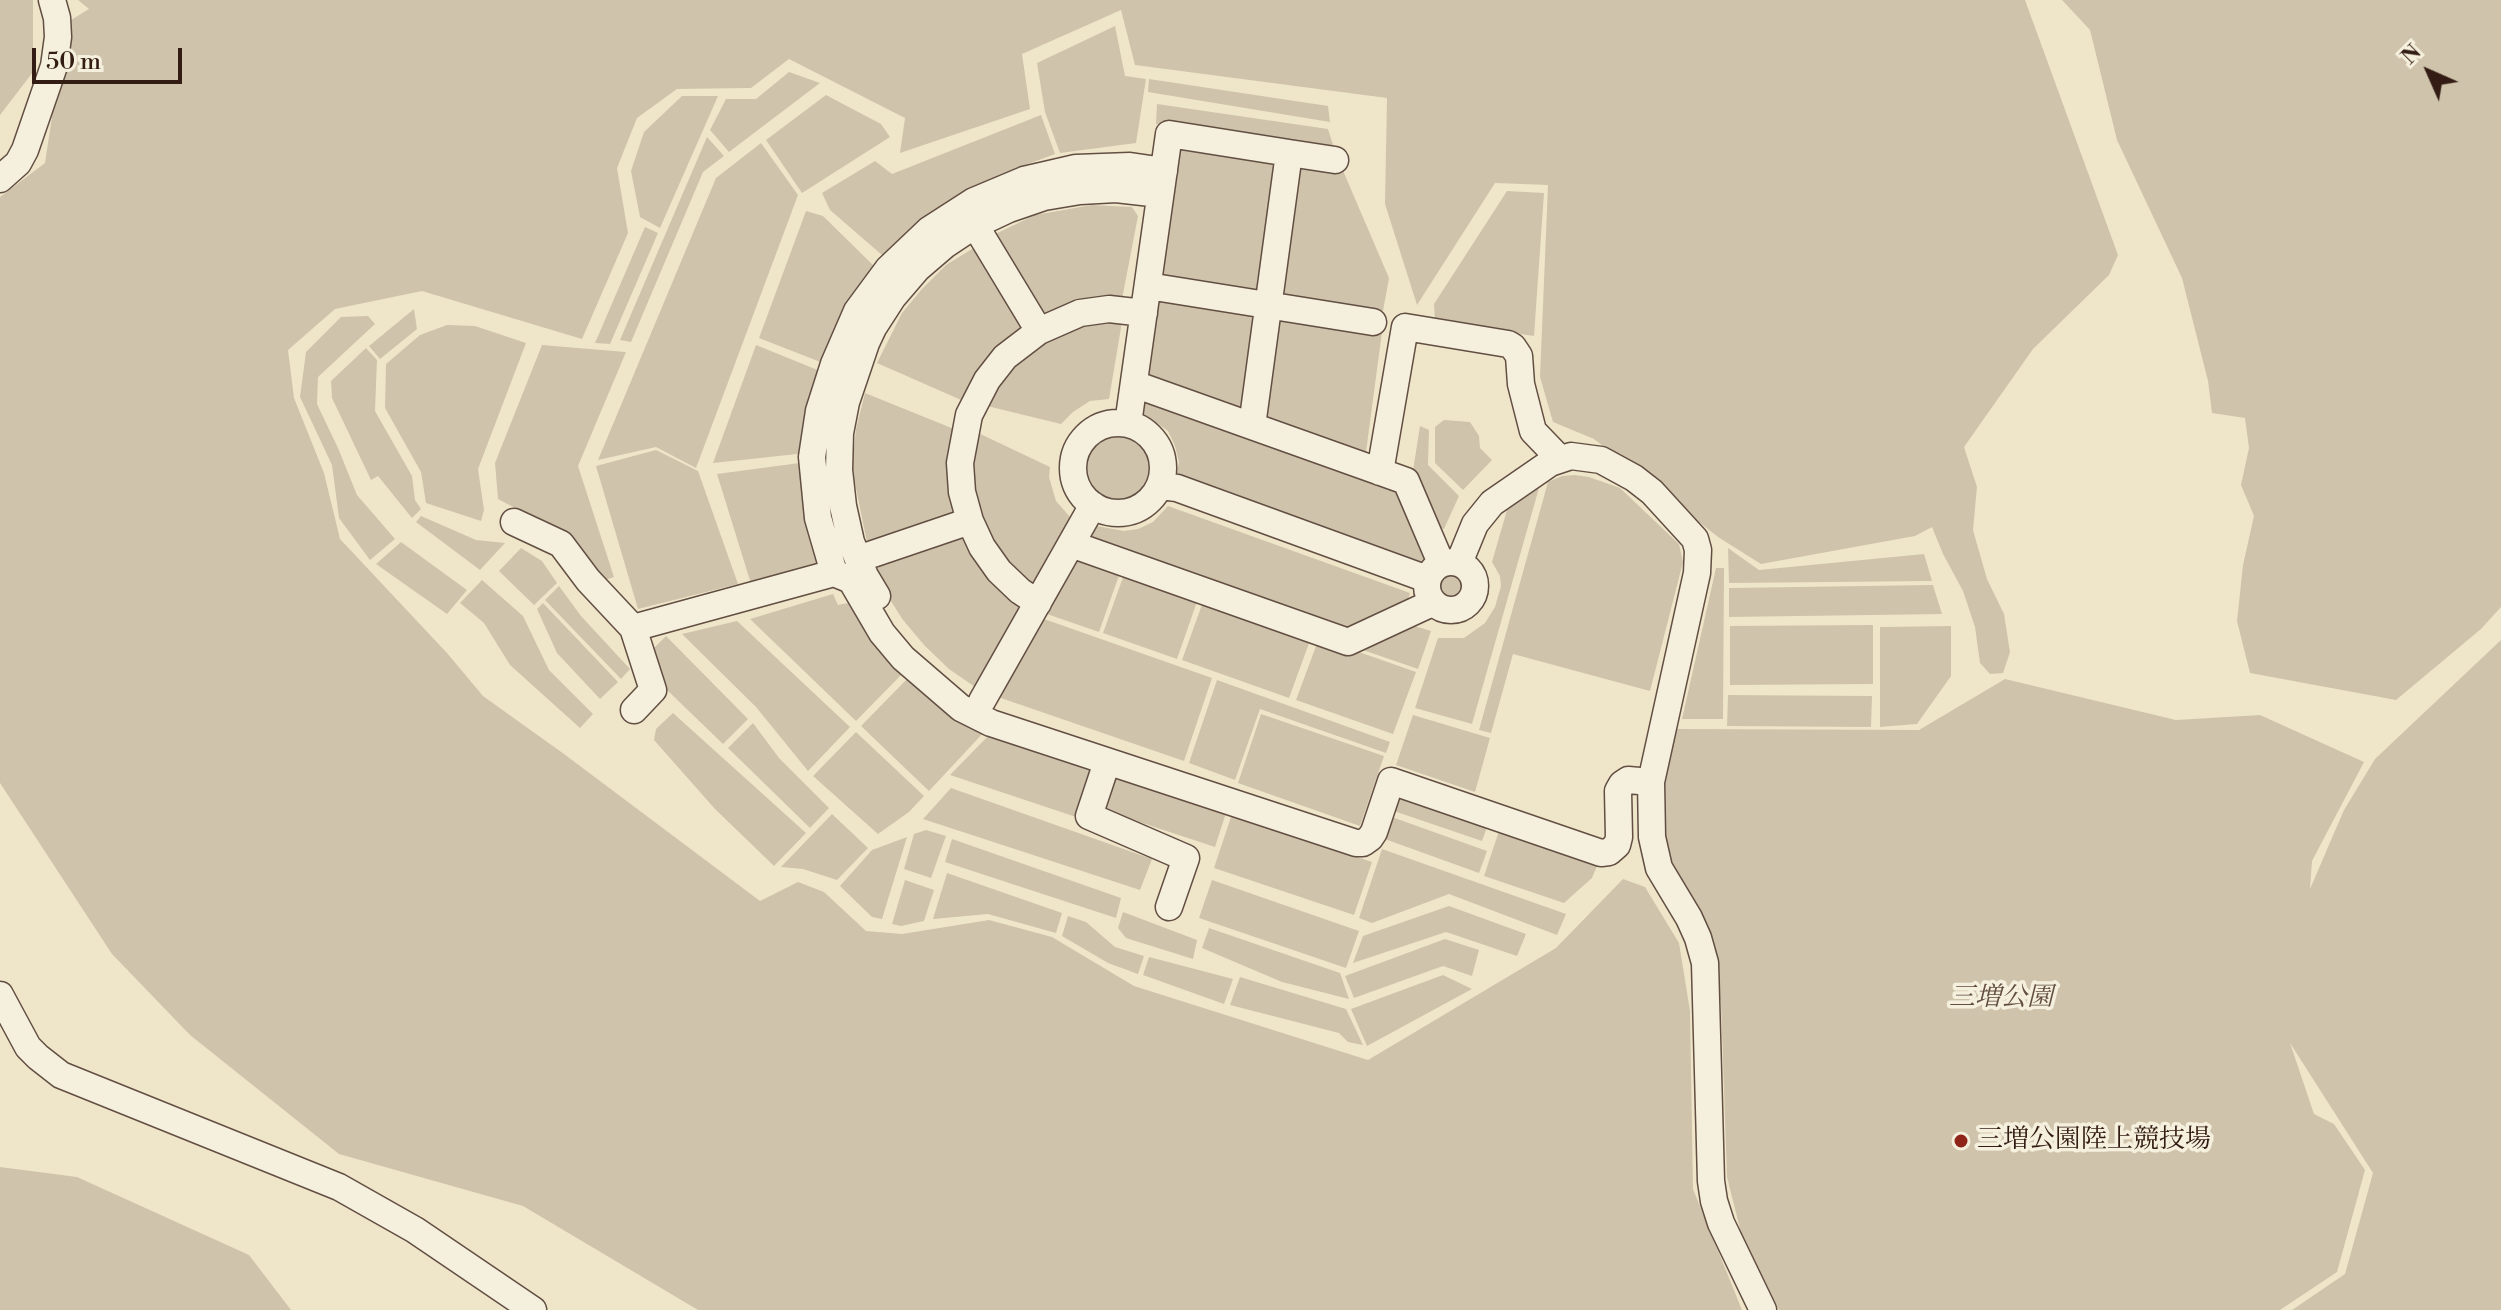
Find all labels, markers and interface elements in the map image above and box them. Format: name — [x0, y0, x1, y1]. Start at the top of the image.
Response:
scale bar — [36, 32, 186, 82]
north arrow — [2389, 32, 2469, 112]
text: N — [2396, 39, 2427, 70]
text: 50 m — [46, 47, 101, 77]
park label: 三増公園 — [1949, 983, 2053, 1015]
place label: 三増公園陸上競技場 — [1977, 1125, 2211, 1157]
marker: 三増公園陸上競技場 — [1952, 1132, 1970, 1150]

